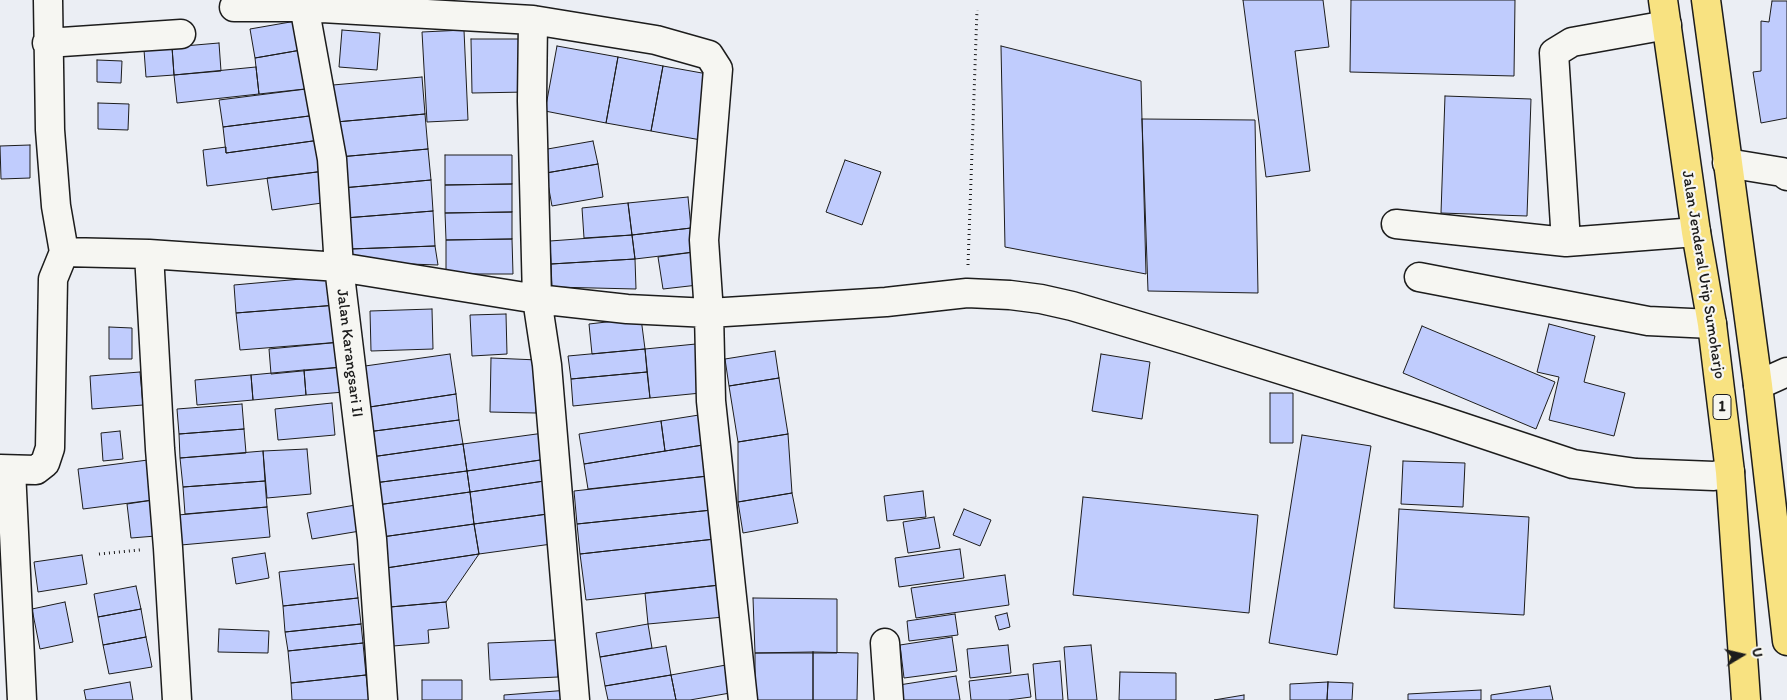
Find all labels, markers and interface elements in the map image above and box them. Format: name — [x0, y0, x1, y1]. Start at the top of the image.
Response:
street label: Jalan Jenderal Urip Sumoharjo — [1677, 169, 1729, 381]
street label: Jalan Karangsari II — [332, 288, 366, 418]
road number: 1 — [1713, 394, 1731, 420]
north arrow — [1717, 630, 1767, 680]
text: U — [1748, 647, 1766, 658]

